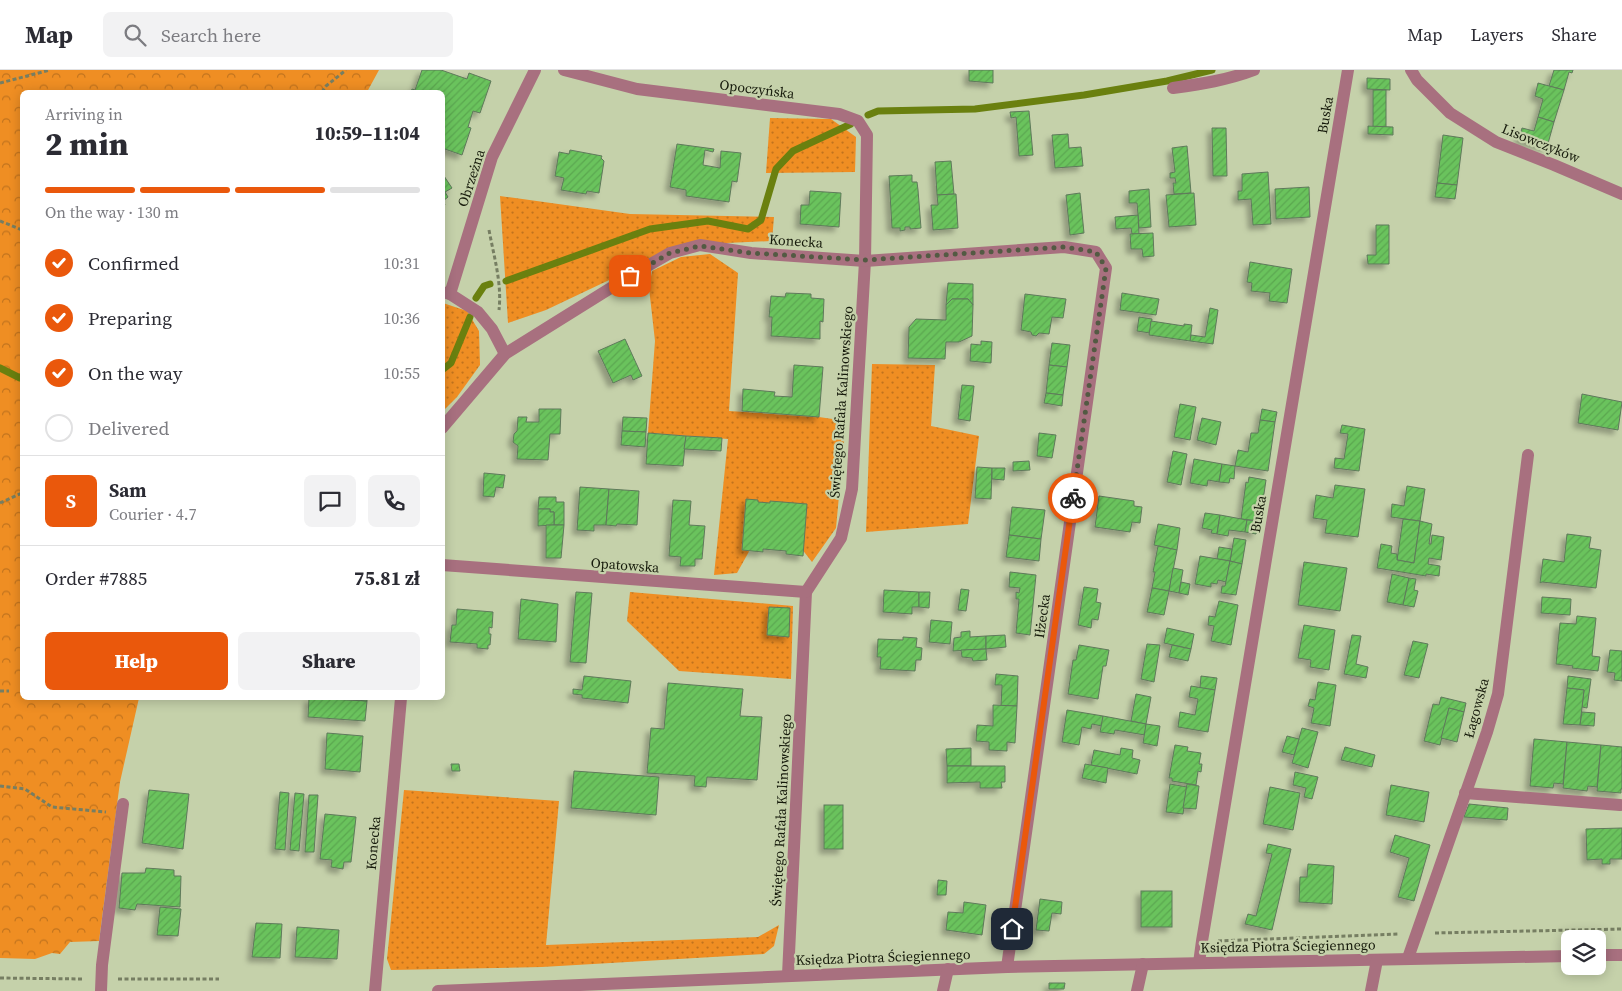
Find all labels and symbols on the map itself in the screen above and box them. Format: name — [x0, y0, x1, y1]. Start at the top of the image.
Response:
street label: Opoczyńska — [718, 74, 796, 104]
street label: Buska — [1312, 94, 1338, 135]
street label: Lisowczyków — [1499, 118, 1583, 168]
street label: Obrzeżna — [452, 146, 490, 209]
street label: Konecka — [768, 229, 824, 253]
pin — [609, 255, 651, 297]
street label: Świętego Rafała Kalinowskiego — [824, 305, 858, 499]
courier — [1048, 473, 1098, 523]
street label: Buska — [1245, 493, 1271, 534]
street label: Opatowska — [590, 553, 661, 577]
street label: Iłżecka — [1029, 592, 1055, 639]
street label: Łagowska — [1458, 675, 1494, 740]
street label: Świętego Rafała Kalinowskiego — [766, 713, 796, 907]
street label: Konecka — [361, 814, 385, 871]
pin — [991, 908, 1033, 950]
street label: Księdza Piotra Ściegiennego — [1200, 934, 1376, 958]
street label: Księdza Piotra Ściegiennego — [795, 944, 971, 970]

